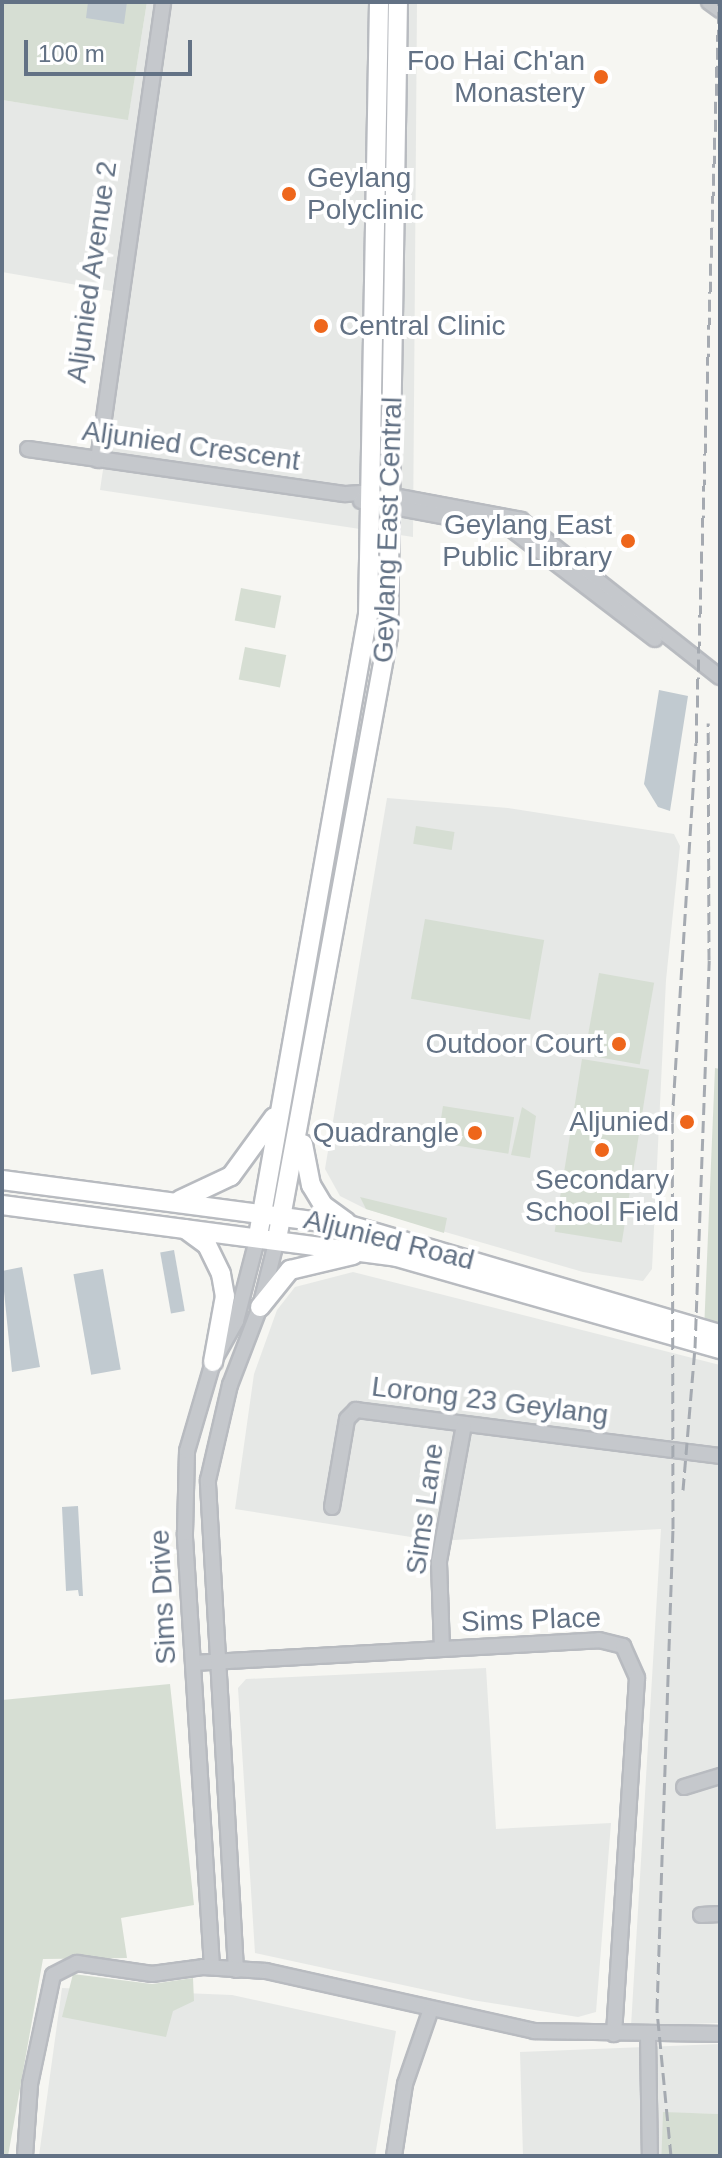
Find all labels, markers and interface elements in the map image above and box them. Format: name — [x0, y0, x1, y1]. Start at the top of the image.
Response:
scale bar — [28, 24, 196, 74]
text: 100 m — [38, 40, 105, 67]
place label: Foo Hai Ch'an Monastery — [407, 44, 585, 110]
marker: Foo Hai Ch'an Monastery — [592, 68, 610, 86]
street label: Aljunied Avenue 2 — [60, 158, 124, 386]
place label: Geylang Polyclinic — [307, 161, 424, 227]
marker: Geylang Polyclinic — [278, 183, 300, 205]
place label: Central Clinic — [339, 309, 505, 343]
marker: Central Clinic — [310, 315, 332, 337]
street label: Geylang East Central — [367, 396, 409, 664]
street label: Aljunied Crescent — [80, 414, 302, 478]
place label: Geylang East Public Library — [442, 508, 612, 574]
marker: Geylang East Public Library — [619, 532, 637, 550]
place label: Outdoor Court — [426, 1027, 603, 1061]
marker: Outdoor Court — [610, 1035, 628, 1053]
place label: Aljunied — [569, 1105, 669, 1139]
marker: Aljunied — [676, 1111, 698, 1133]
place label: Quadrangle — [313, 1116, 459, 1150]
marker: Quadrangle — [466, 1124, 484, 1142]
marker: Secondary School Field — [593, 1141, 611, 1159]
place label: Secondary School Field — [525, 1163, 679, 1229]
street label: Aljunied Road — [300, 1203, 478, 1277]
street label: Lorong 23 Geylang — [370, 1370, 610, 1432]
street label: Sims Lane — [399, 1441, 451, 1577]
street label: Sims Drive — [143, 1529, 183, 1665]
street label: Sims Place — [460, 1601, 602, 1639]

